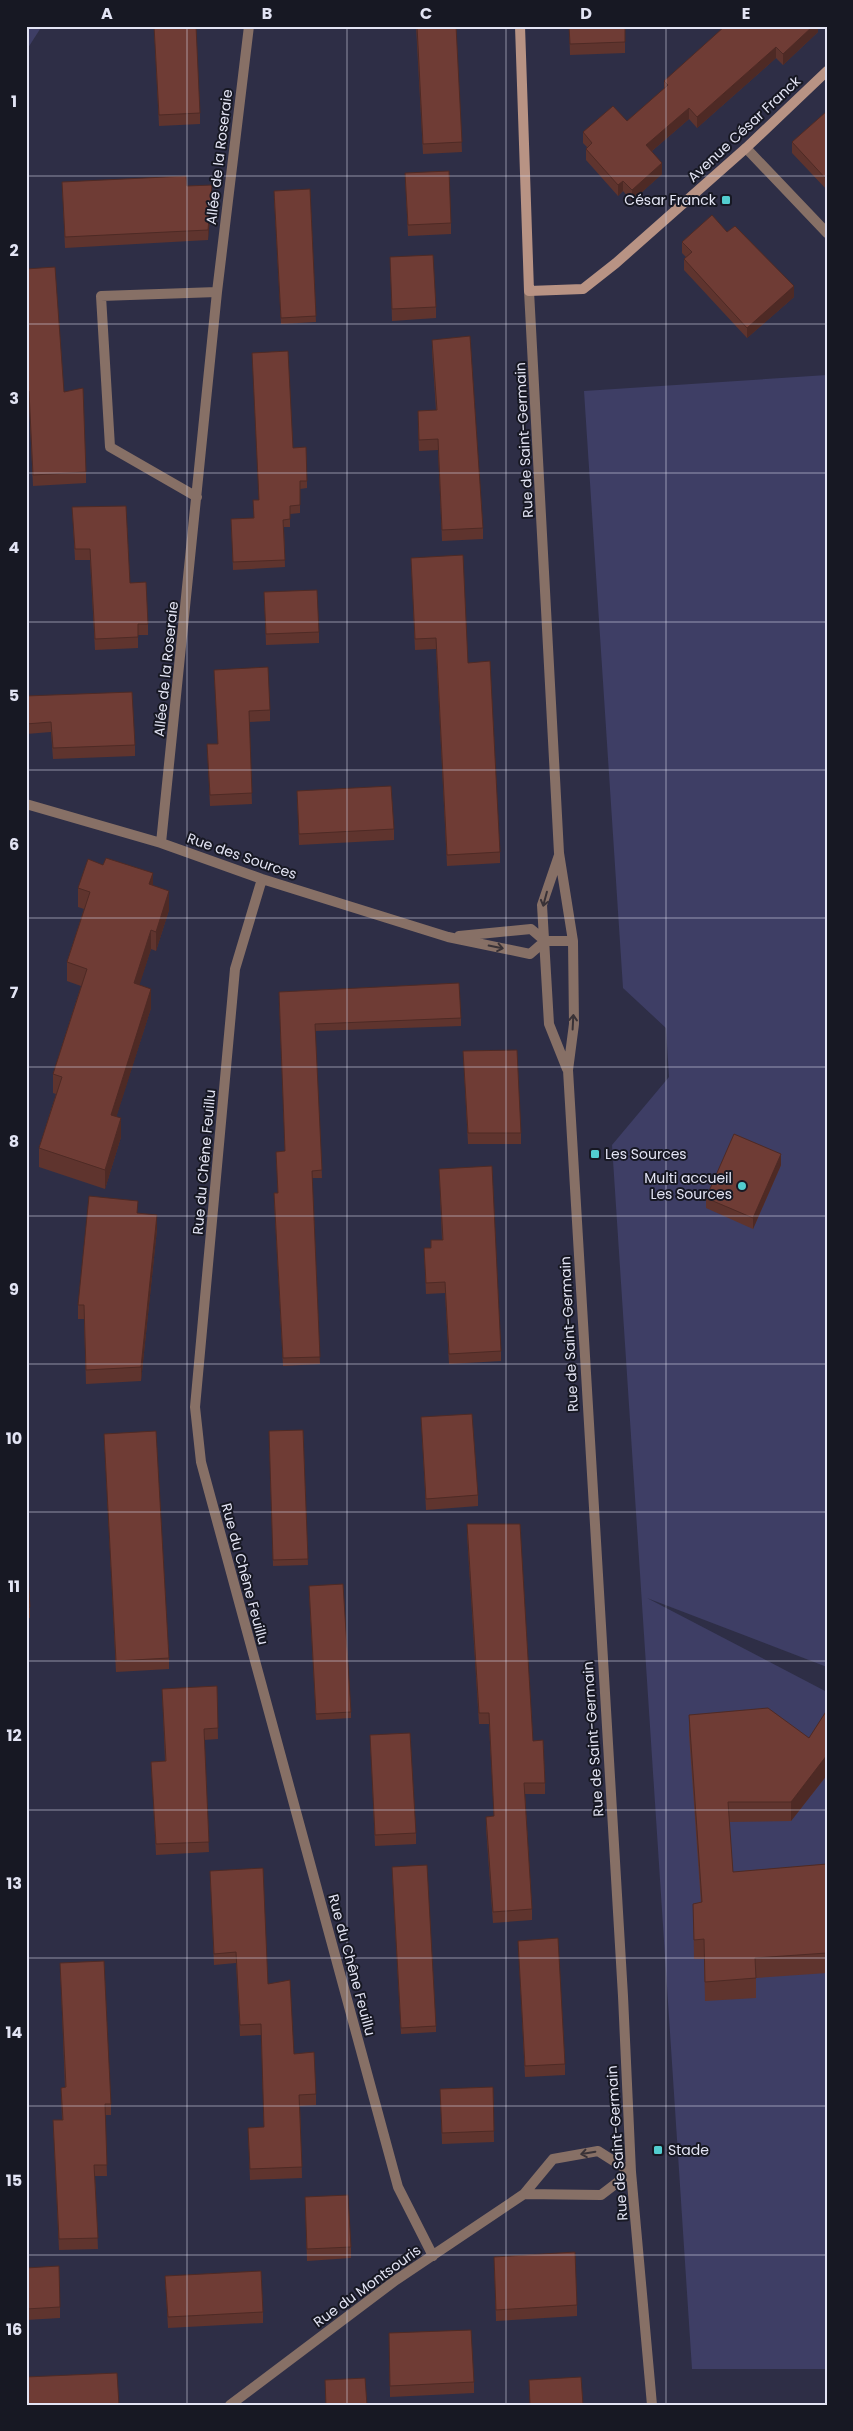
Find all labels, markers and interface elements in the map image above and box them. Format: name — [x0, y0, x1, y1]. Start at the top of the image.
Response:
text: A — [101, 2, 113, 25]
text: B — [262, 2, 272, 25]
text: C — [420, 2, 432, 25]
text: D — [580, 2, 592, 25]
text: E — [742, 2, 750, 25]
street label: Avenue César Franck — [683, 71, 805, 187]
street label: Allée de la Roseraie — [201, 88, 237, 226]
text: 1 — [11, 90, 17, 113]
place label: César Franck — [624, 190, 717, 210]
marker: César Franck — [720, 194, 732, 206]
text: 2 — [9, 239, 19, 262]
street label: Rue de Saint-Germain — [510, 362, 538, 518]
text: 3 — [9, 387, 19, 410]
text: 4 — [9, 536, 20, 559]
street label: Allée de la Roseraie — [149, 600, 183, 738]
text: 5 — [9, 684, 19, 707]
street label: Rue des Sources — [184, 828, 300, 884]
text: 6 — [9, 833, 19, 856]
one-way arrow — [539, 891, 549, 907]
one-way arrow — [487, 942, 503, 952]
text: 7 — [10, 981, 19, 1004]
one-way arrow — [569, 1014, 578, 1030]
street label: Rue du Chêne Feuillu — [188, 1088, 220, 1236]
text: 8 — [9, 1130, 19, 1153]
place label: Les Sources — [605, 1144, 687, 1164]
marker: Les Sources — [589, 1148, 601, 1160]
place label: Multi accueil Les Sources — [644, 1168, 732, 1204]
marker: Multi accueil Les Sources — [736, 1180, 748, 1192]
street label: Rue de Saint-Germain — [555, 1256, 583, 1412]
text: 9 — [9, 1278, 19, 1301]
text: 10 — [6, 1427, 22, 1450]
street label: Rue du Chêne Feuillu — [216, 1501, 274, 1647]
text: 11 — [8, 1575, 20, 1598]
street label: Rue de Saint-Germain — [578, 1661, 608, 1817]
text: 12 — [6, 1724, 22, 1747]
text: 13 — [6, 1872, 22, 1895]
street label: Rue du Chêne Feuillu — [323, 1892, 381, 2038]
text: 14 — [6, 2021, 23, 2044]
street label: Rue de Saint-Germain — [602, 2065, 632, 2221]
place label: Stade — [668, 2140, 709, 2160]
marker: Stade — [652, 2144, 664, 2156]
one-way arrow — [581, 2149, 597, 2159]
text: 15 — [6, 2169, 22, 2192]
street label: Rue du Montsouris — [309, 2240, 425, 2332]
text: 16 — [6, 2318, 22, 2341]

